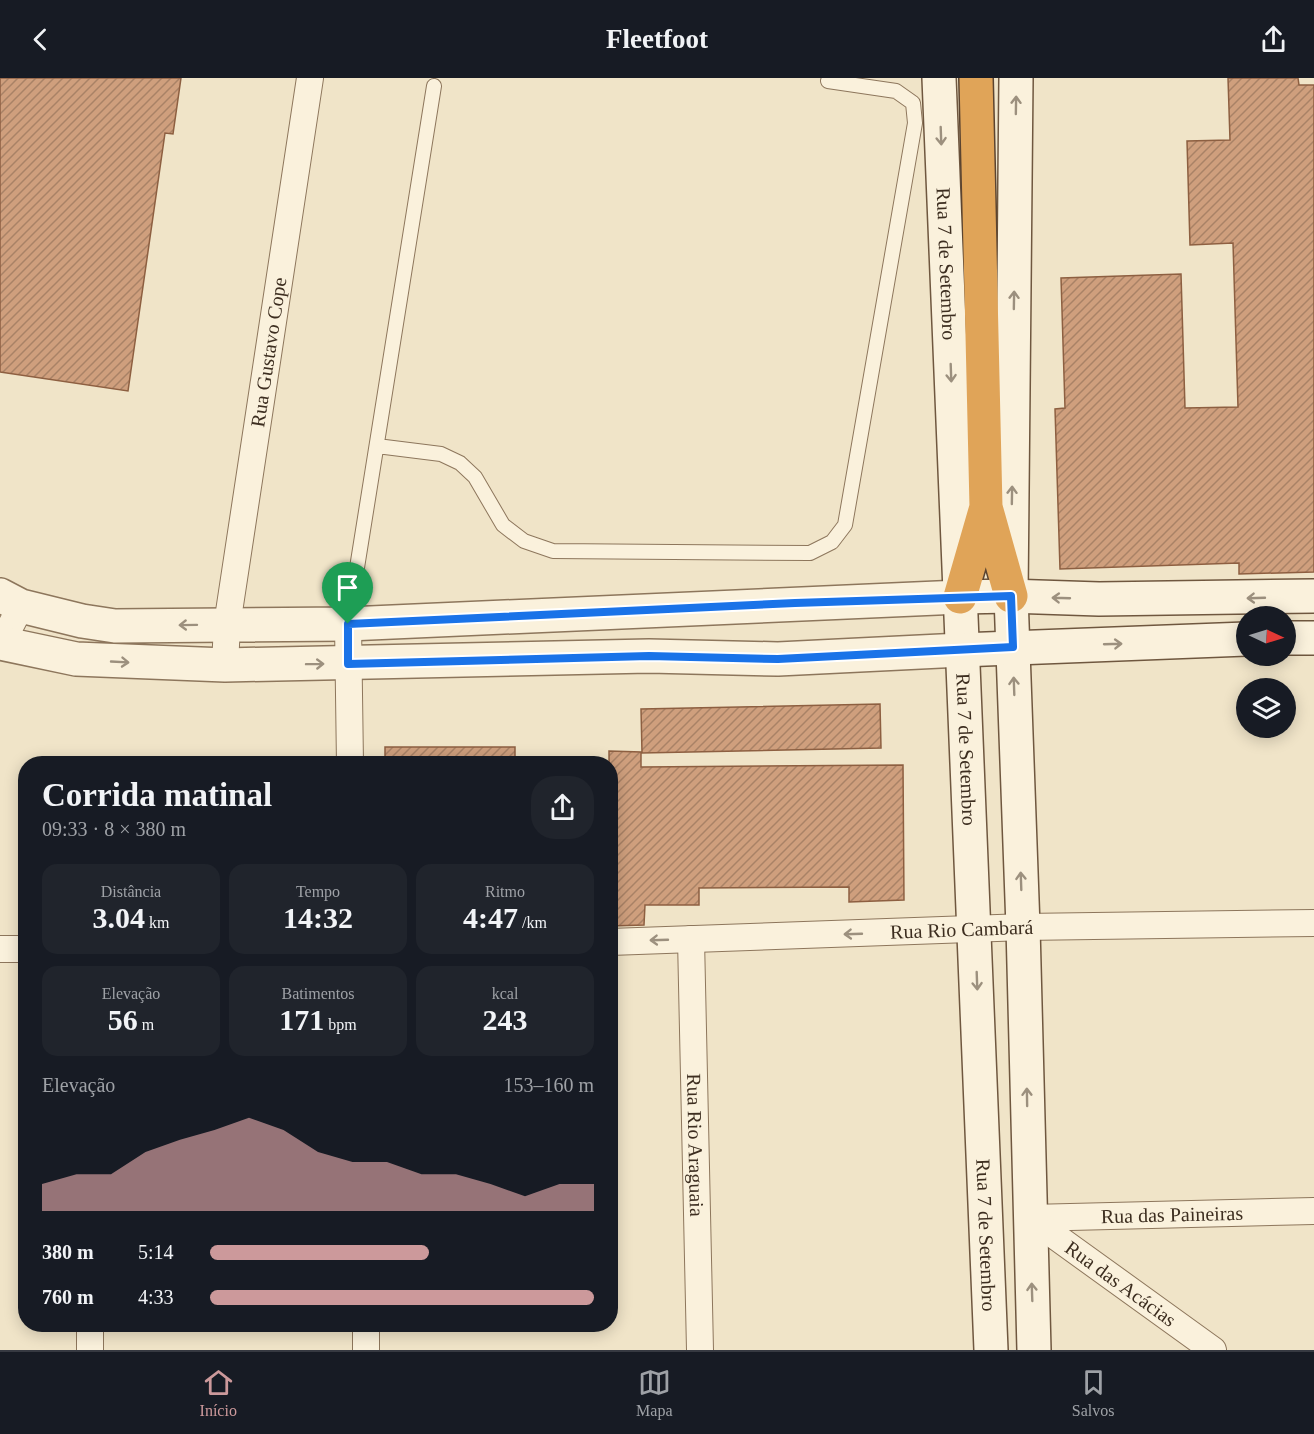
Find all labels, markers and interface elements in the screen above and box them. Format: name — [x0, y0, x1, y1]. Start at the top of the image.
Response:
icon: back — [24, 23, 57, 56]
icon: share — [1257, 23, 1290, 56]
text: Fleetfoot — [606, 24, 708, 54]
one-way arrow — [1010, 96, 1021, 116]
one-way arrow — [936, 126, 947, 146]
street label: Rua 7 de Setembro — [932, 187, 961, 341]
street label: Rua Gustavo Cope — [246, 276, 291, 429]
one-way arrow — [1008, 291, 1020, 311]
one-way arrow — [945, 363, 956, 383]
one-way arrow — [1006, 486, 1018, 506]
pin — [322, 562, 373, 624]
icon: arrive — [331, 571, 364, 604]
one-way arrow — [1051, 592, 1071, 603]
one-way arrow — [1246, 592, 1266, 603]
north arrow — [1236, 606, 1296, 666]
map controls — [1236, 606, 1296, 738]
one-way arrow — [178, 620, 198, 631]
one-way arrow — [1103, 638, 1123, 649]
one-way arrow — [109, 656, 129, 667]
one-way arrow — [304, 658, 324, 670]
street label: Rua 7 de Setembro — [952, 673, 981, 826]
one-way arrow — [1009, 676, 1020, 696]
button: layers — [1236, 678, 1296, 738]
button: share — [531, 776, 594, 839]
text: Corrida matinal — [42, 777, 272, 813]
text: 09:33 · 8 × 380 m — [42, 818, 186, 840]
one-way arrow — [1015, 871, 1027, 891]
text: Distância — [101, 883, 161, 900]
text: Tempo — [296, 883, 340, 900]
text: Ritmo — [485, 883, 525, 900]
text: 3.04 — [93, 901, 145, 934]
text: 14:32 — [283, 901, 353, 934]
text: 4:47 — [463, 901, 518, 934]
text: km — [145, 914, 169, 931]
text: /km — [518, 914, 547, 931]
street label: Rua Rio Cambará — [890, 916, 1034, 943]
one-way arrow — [844, 928, 864, 940]
one-way arrow — [649, 935, 669, 946]
one-way arrow — [971, 970, 982, 990]
text: Elevação — [102, 985, 160, 1002]
text: Batimentos — [282, 985, 354, 1002]
text: kcal — [492, 985, 518, 1002]
text: 56 — [108, 1003, 138, 1036]
text: 171 — [279, 1003, 324, 1036]
text: 243 — [483, 1003, 528, 1036]
text: m — [138, 1016, 154, 1033]
text: bpm — [324, 1016, 357, 1033]
street label: Rua Rio Araguaia — [683, 1073, 708, 1217]
text: Elevação — [42, 1074, 115, 1096]
text: 153–160 m — [503, 1074, 594, 1096]
one-way arrow — [1021, 1087, 1033, 1107]
street label: Rua 7 de Setembro — [972, 1158, 1000, 1312]
street label: Rua das Paineiras — [1101, 1202, 1244, 1227]
street label: Rua das Acácias — [1061, 1236, 1181, 1331]
text: 380 m — [42, 1241, 94, 1263]
text: 5:14 — [138, 1241, 174, 1263]
one-way arrow — [1026, 1282, 1038, 1302]
text: 760 m — [42, 1286, 94, 1308]
text: 4:33 — [138, 1286, 174, 1308]
tab: Início — [200, 1366, 237, 1420]
tab: Mapa — [636, 1366, 673, 1420]
tab: Salvos — [1072, 1366, 1114, 1420]

